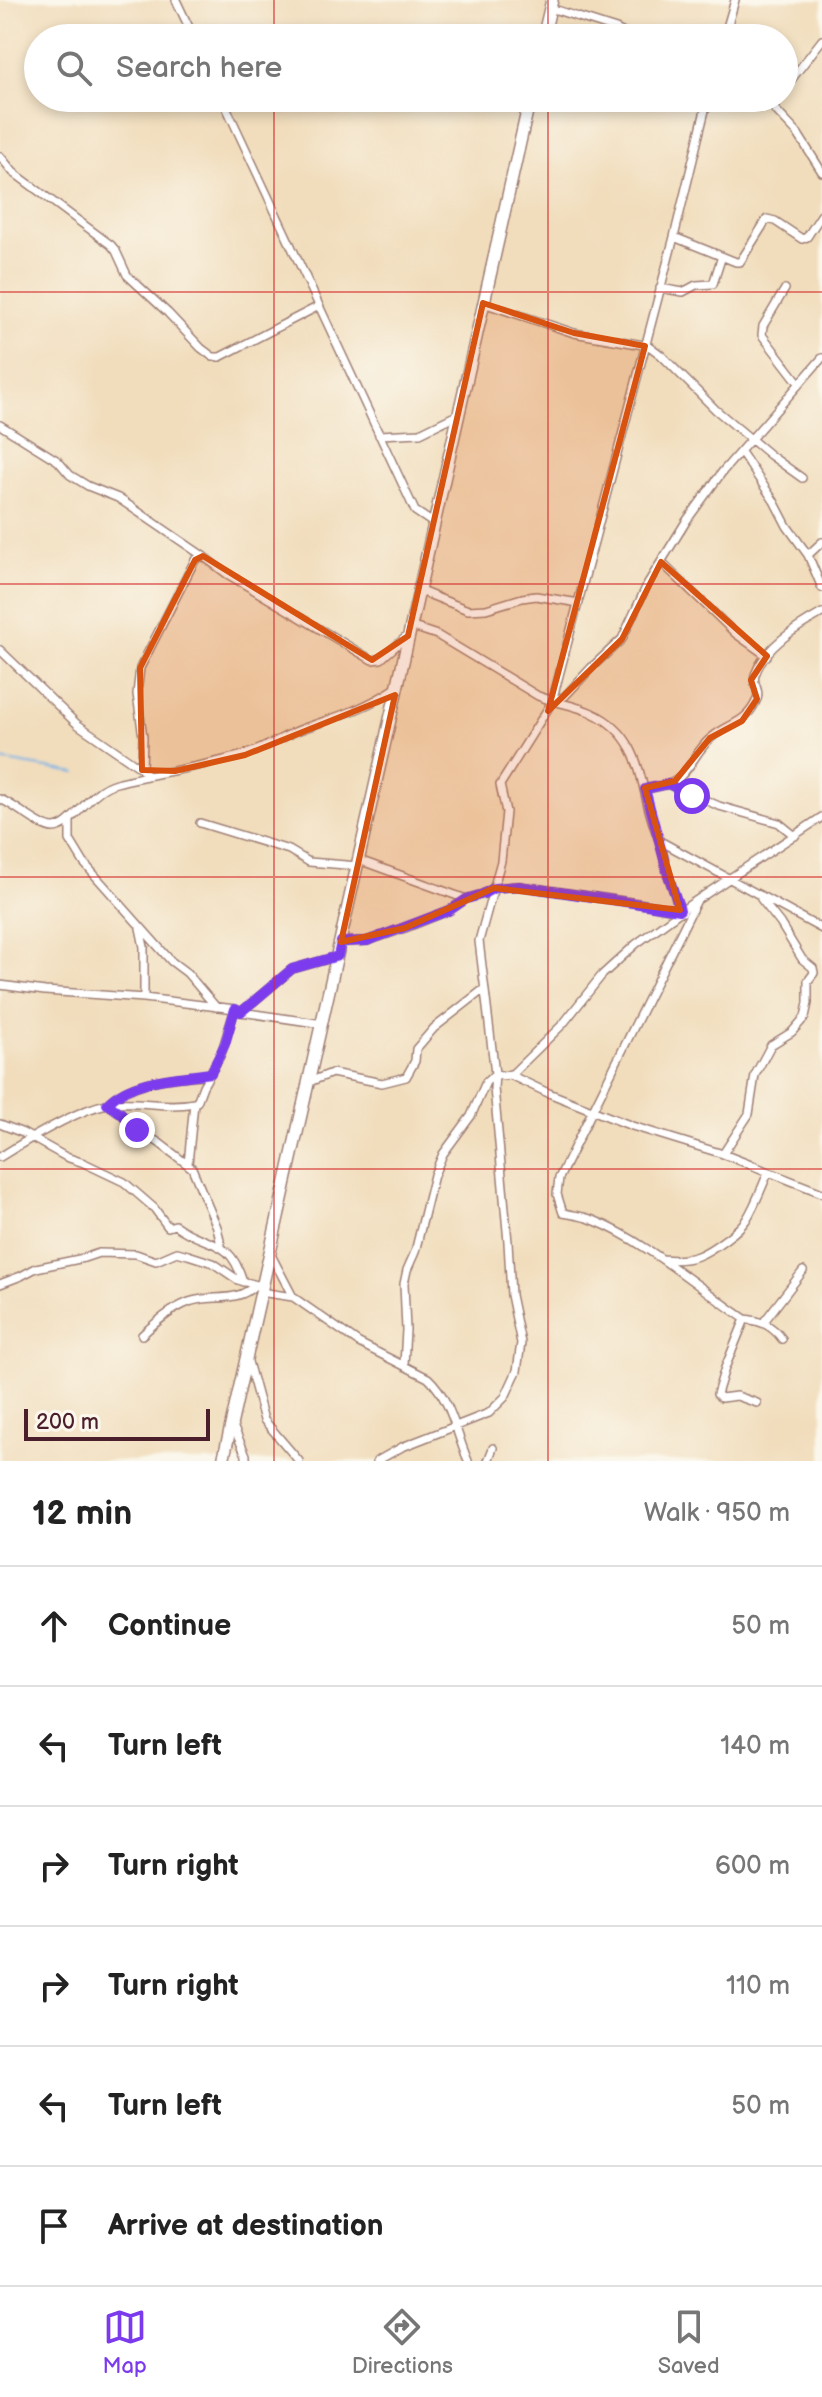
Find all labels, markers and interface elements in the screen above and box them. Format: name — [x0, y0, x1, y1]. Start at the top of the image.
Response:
search box — [24, 24, 798, 112]
icon: search — [52, 46, 96, 90]
text: Search here — [116, 50, 282, 86]
route start — [674, 778, 710, 814]
route end — [119, 1112, 155, 1148]
scale bar — [24, 1405, 210, 1441]
text: 200 m — [36, 1409, 99, 1436]
text: 12 min — [32, 1493, 132, 1534]
text: Walk · 950 m — [644, 1498, 790, 1529]
icon: ahead — [32, 1604, 76, 1648]
text: Continue — [108, 1608, 231, 1644]
text: 50 m — [731, 1611, 790, 1642]
icon: left — [32, 1724, 76, 1768]
text: Turn left — [108, 1728, 222, 1764]
text: 140 m — [720, 1731, 790, 1762]
icon: right — [32, 1844, 76, 1888]
text: Turn right — [108, 1848, 239, 1884]
text: 600 m — [715, 1851, 790, 1882]
icon: right — [32, 1964, 76, 2008]
text: Turn right — [108, 1968, 239, 2004]
text: 110 m — [726, 1971, 790, 2002]
icon: left — [32, 2084, 76, 2128]
text: Turn left — [108, 2088, 222, 2124]
text: 50 m — [731, 2091, 790, 2122]
icon: arrive — [32, 2204, 76, 2248]
text: Arrive at destination — [108, 2208, 384, 2244]
tab: Map — [102, 2305, 147, 2380]
tab: Directions — [352, 2305, 453, 2380]
tab: Saved — [658, 2305, 720, 2380]

